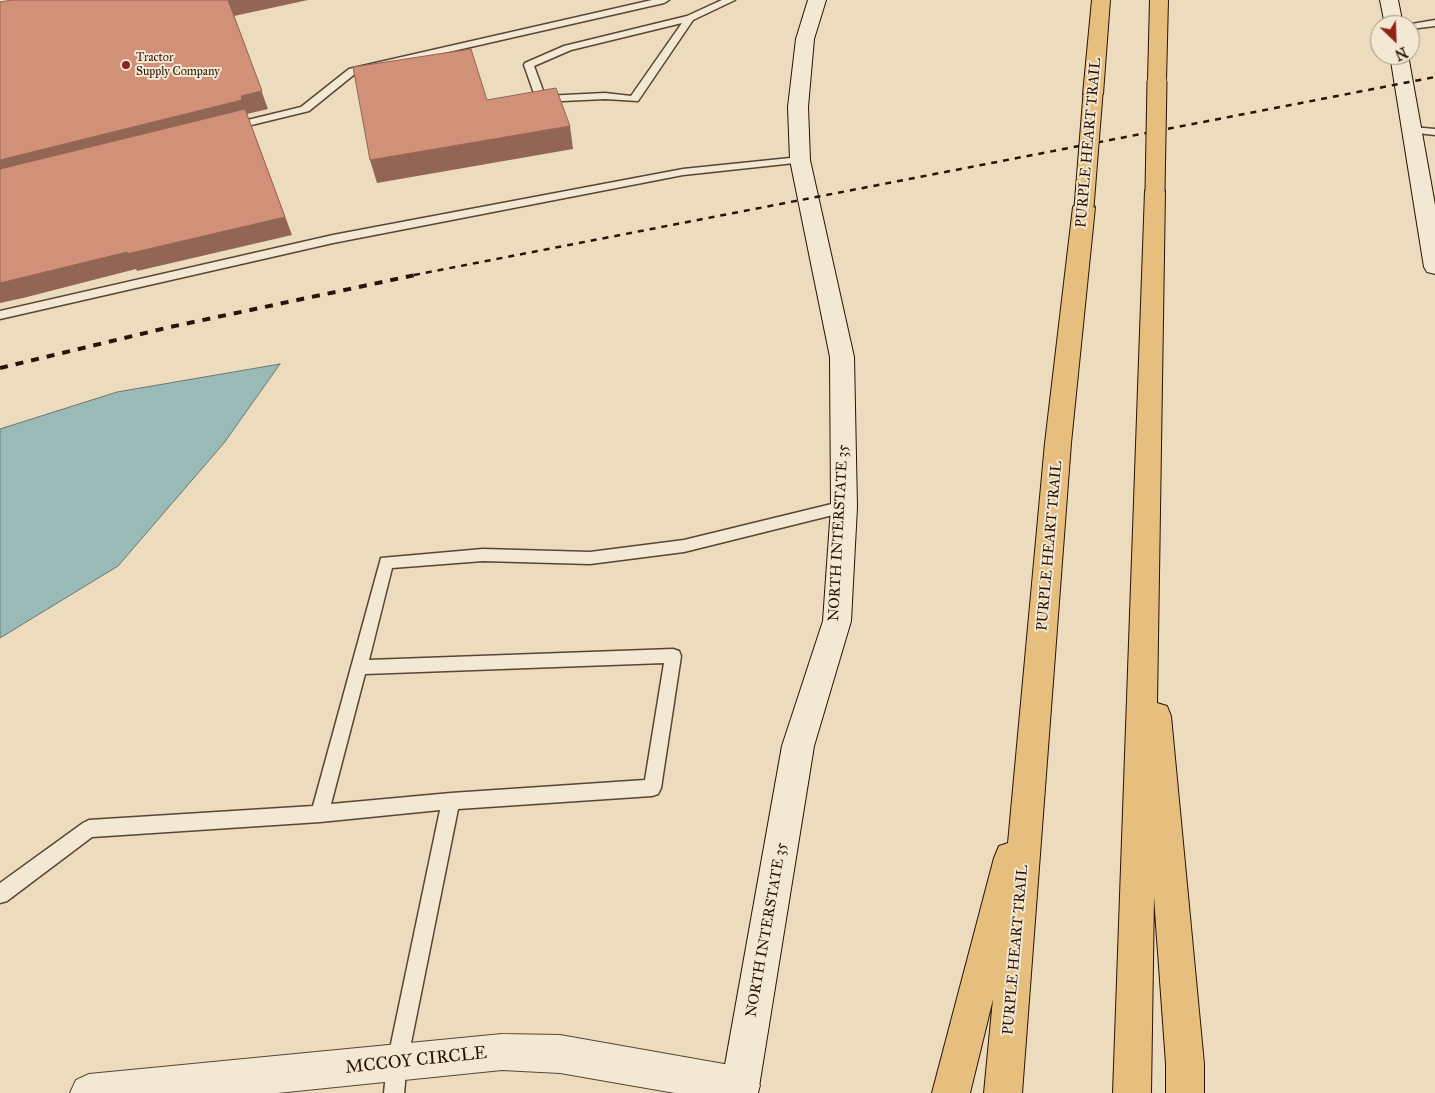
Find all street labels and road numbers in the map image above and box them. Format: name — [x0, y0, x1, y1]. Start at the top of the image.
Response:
street label: PURPLE HEART TRAIL — [1073, 57, 1105, 229]
street label: NORTH INTERSTATE 35 — [825, 444, 853, 622]
street label: PURPLE HEART TRAIL — [1034, 460, 1066, 632]
street label: NORTH INTERSTATE 35 — [743, 841, 791, 1019]
street label: PURPLE HEART TRAIL — [1000, 864, 1032, 1036]
street label: MCCOY CIRCLE — [344, 1043, 488, 1079]

